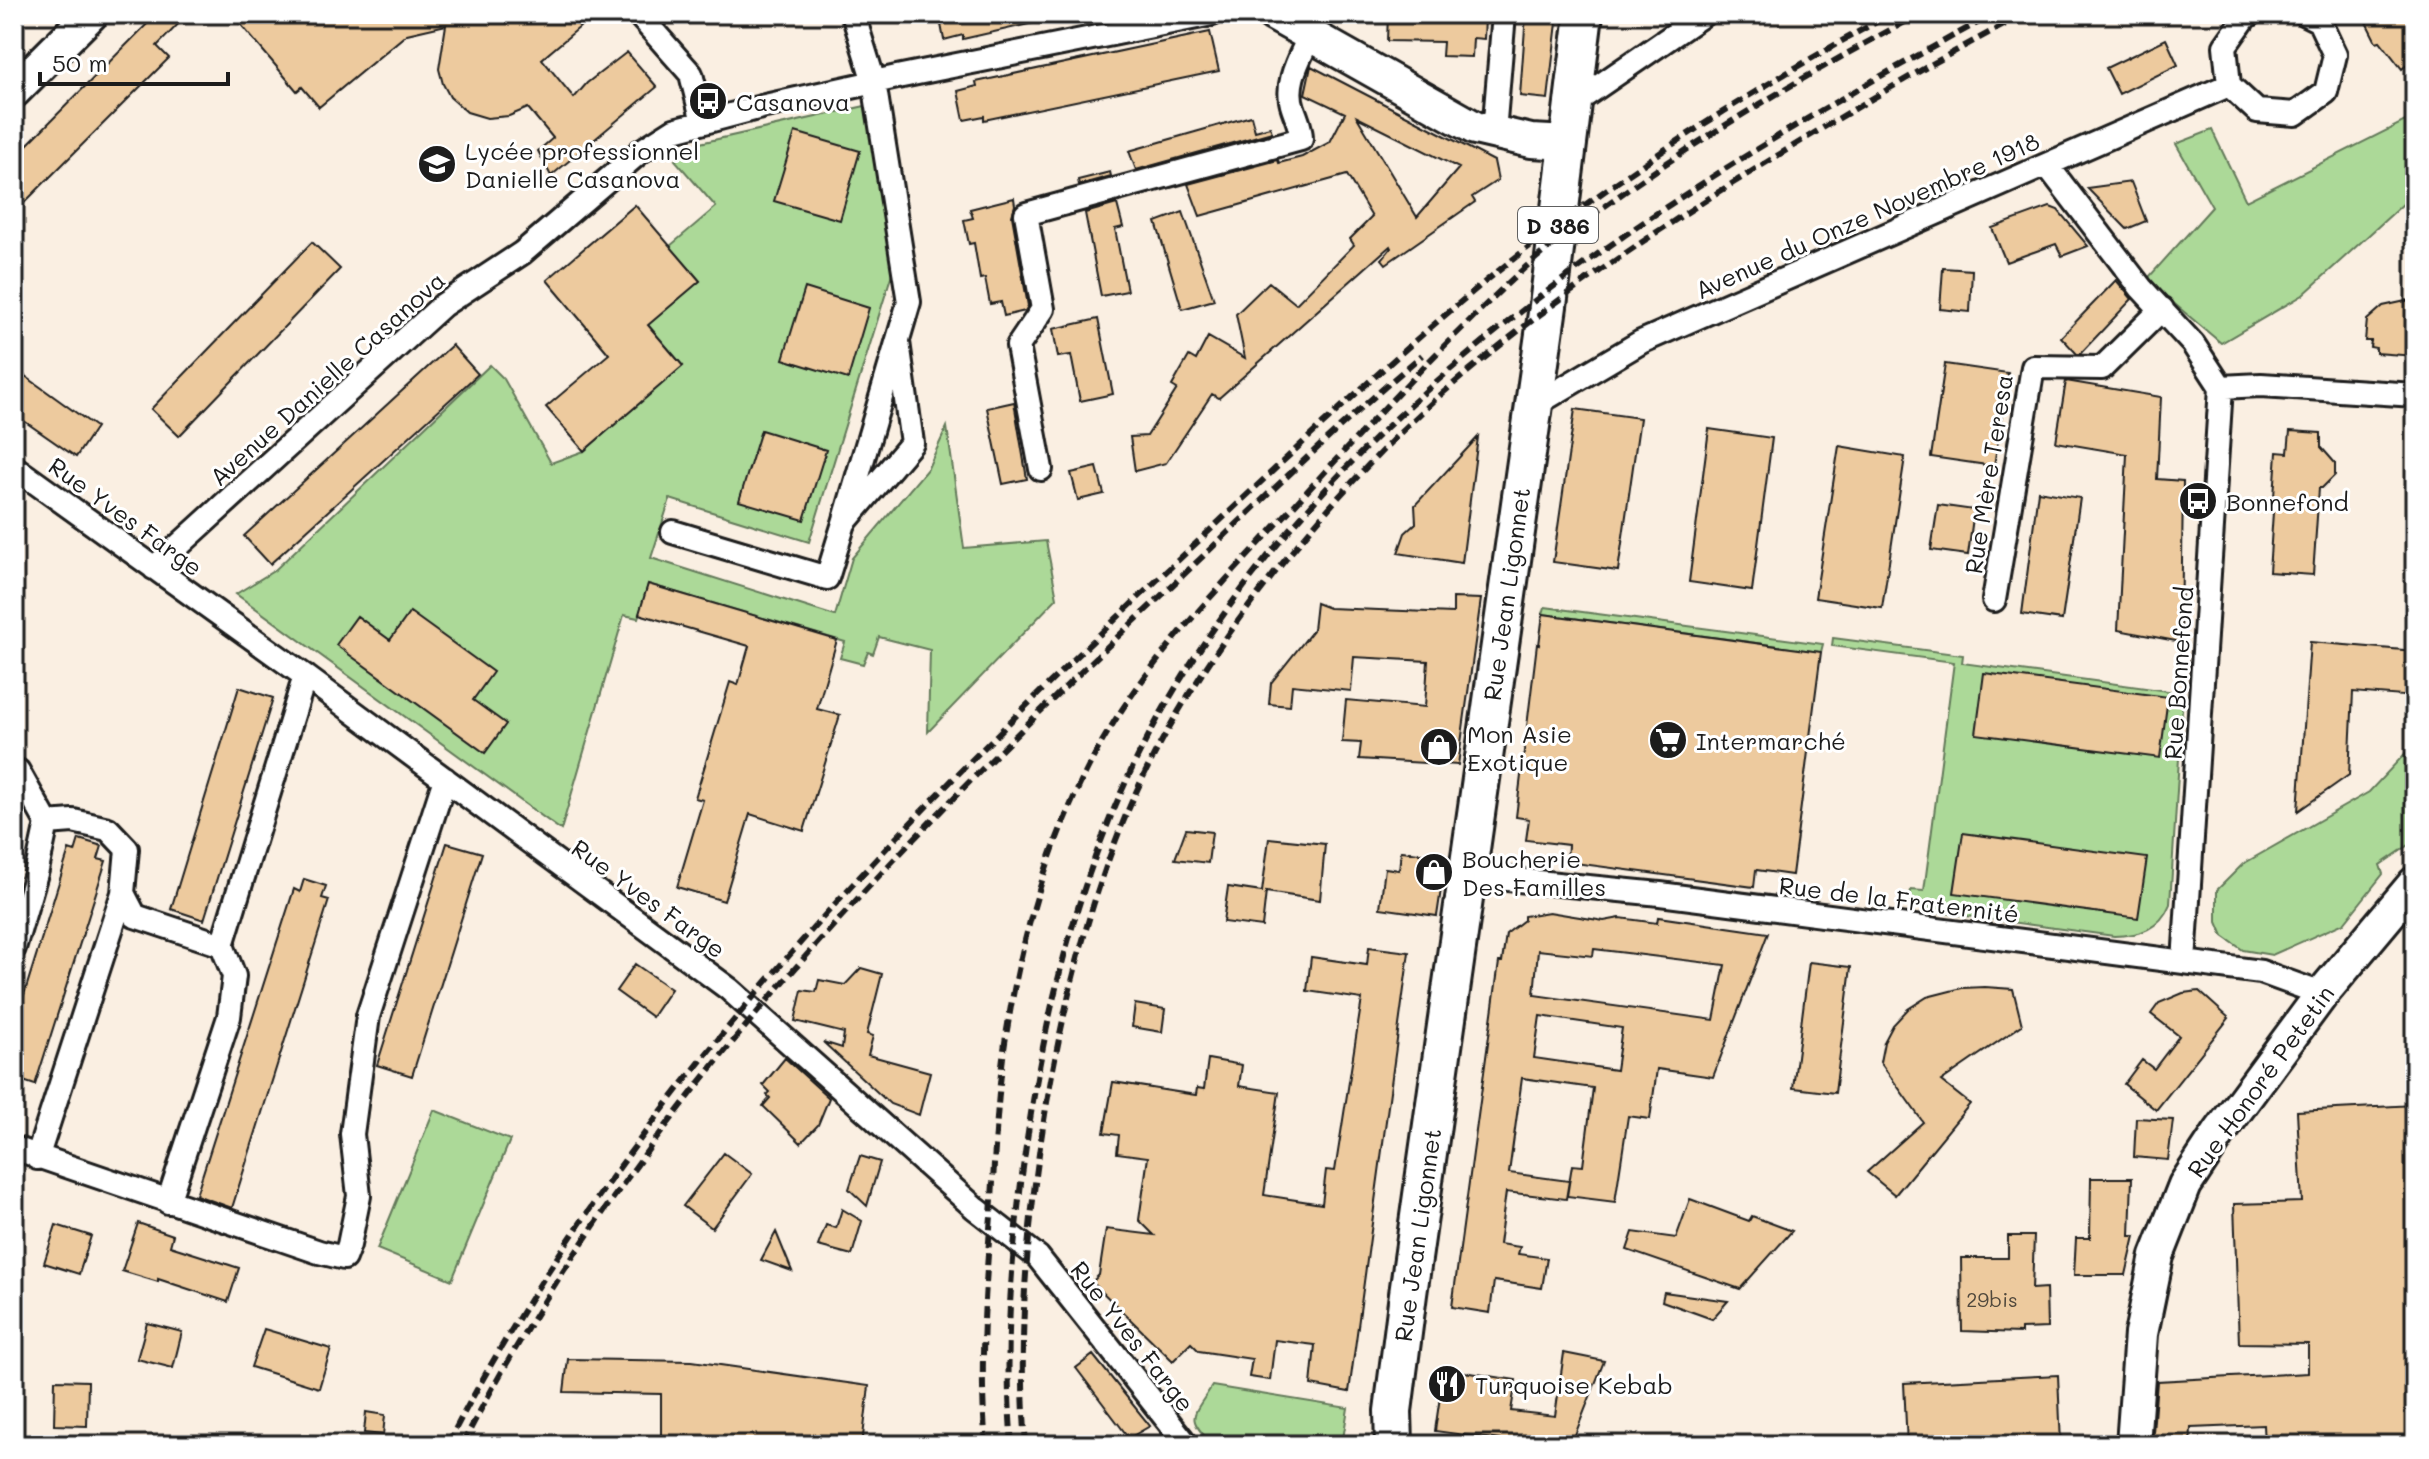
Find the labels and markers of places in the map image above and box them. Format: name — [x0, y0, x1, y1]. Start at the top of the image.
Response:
bus stop icon: Casanova — [687, 80, 729, 122]
place label: Casanova — [736, 86, 850, 117]
place label: Lycée professionnel Danielle Casanova — [465, 135, 699, 194]
school or university icon: Lycée professionnel Danielle Casanova — [416, 143, 458, 185]
bus stop icon: Bonnefond — [2177, 480, 2219, 522]
place label: Bonnefond — [2226, 486, 2349, 517]
place label: Mon Asie Exotique — [1467, 718, 1572, 777]
supermarket icon: Intermarché — [1647, 719, 1689, 761]
place label: Intermarché — [1696, 725, 1846, 756]
shop icon: Mon Asie Exotique — [1418, 726, 1460, 768]
place label: Boucherie Des Familles — [1462, 843, 1606, 902]
shop icon: Boucherie Des Familles — [1413, 851, 1455, 893]
restaurant icon: Turquoise Kebab — [1426, 1363, 1468, 1405]
place label: Turquoise Kebab — [1475, 1369, 1673, 1400]

